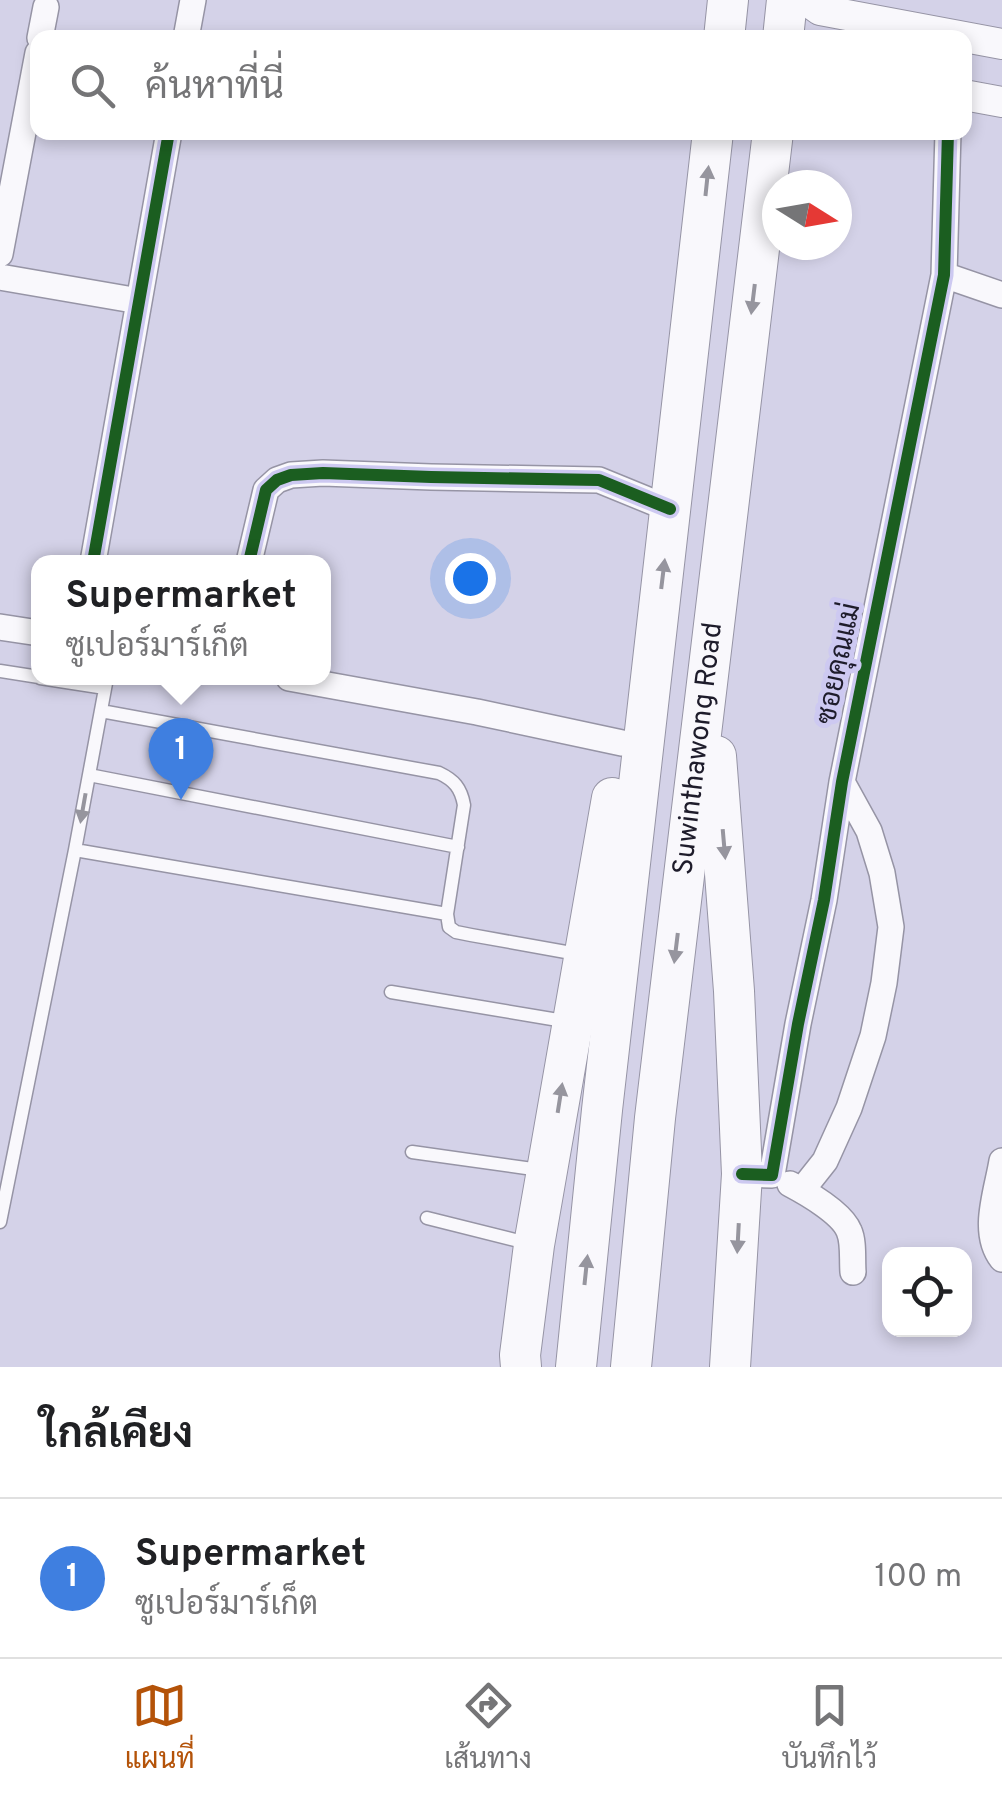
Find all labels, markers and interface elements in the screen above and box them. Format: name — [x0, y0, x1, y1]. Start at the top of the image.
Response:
search box — [30, 30, 972, 140]
icon: search — [65, 58, 120, 113]
text: ค้นหาที่นี่ — [145, 64, 284, 113]
one-way arrow — [699, 165, 715, 197]
north arrow — [762, 170, 852, 260]
one-way arrow — [745, 283, 761, 315]
your location — [445, 553, 496, 604]
popup — [31, 555, 331, 685]
one-way arrow — [655, 557, 671, 589]
text: Supermarket — [65, 573, 297, 622]
street label: ซอยคุณแม่ — [808, 600, 870, 728]
street label: Suwinthawong Road — [666, 621, 732, 877]
text: ซูเปอร์มาร์เก็ต — [65, 628, 249, 668]
pin: 1 — [148, 718, 214, 800]
one-way arrow — [75, 793, 90, 824]
one-way arrow — [717, 829, 733, 861]
one-way arrow — [668, 932, 684, 964]
one-way arrow — [552, 1081, 568, 1113]
one-way arrow — [730, 1223, 746, 1255]
map controls — [882, 1247, 972, 1337]
button: locate — [882, 1247, 972, 1337]
one-way arrow — [578, 1254, 594, 1285]
text: ใกล้เคียง — [40, 1410, 193, 1463]
text: Supermarket — [135, 1531, 366, 1580]
text: 1 — [66, 1558, 79, 1598]
text: 100 m — [875, 1558, 962, 1598]
text: ซูเปอร์มาร์เก็ต — [135, 1586, 318, 1626]
tab: แผนที่ — [125, 1678, 195, 1779]
tab: เส้นทาง — [444, 1678, 532, 1779]
tab: บันทึกไว้ — [781, 1678, 877, 1779]

